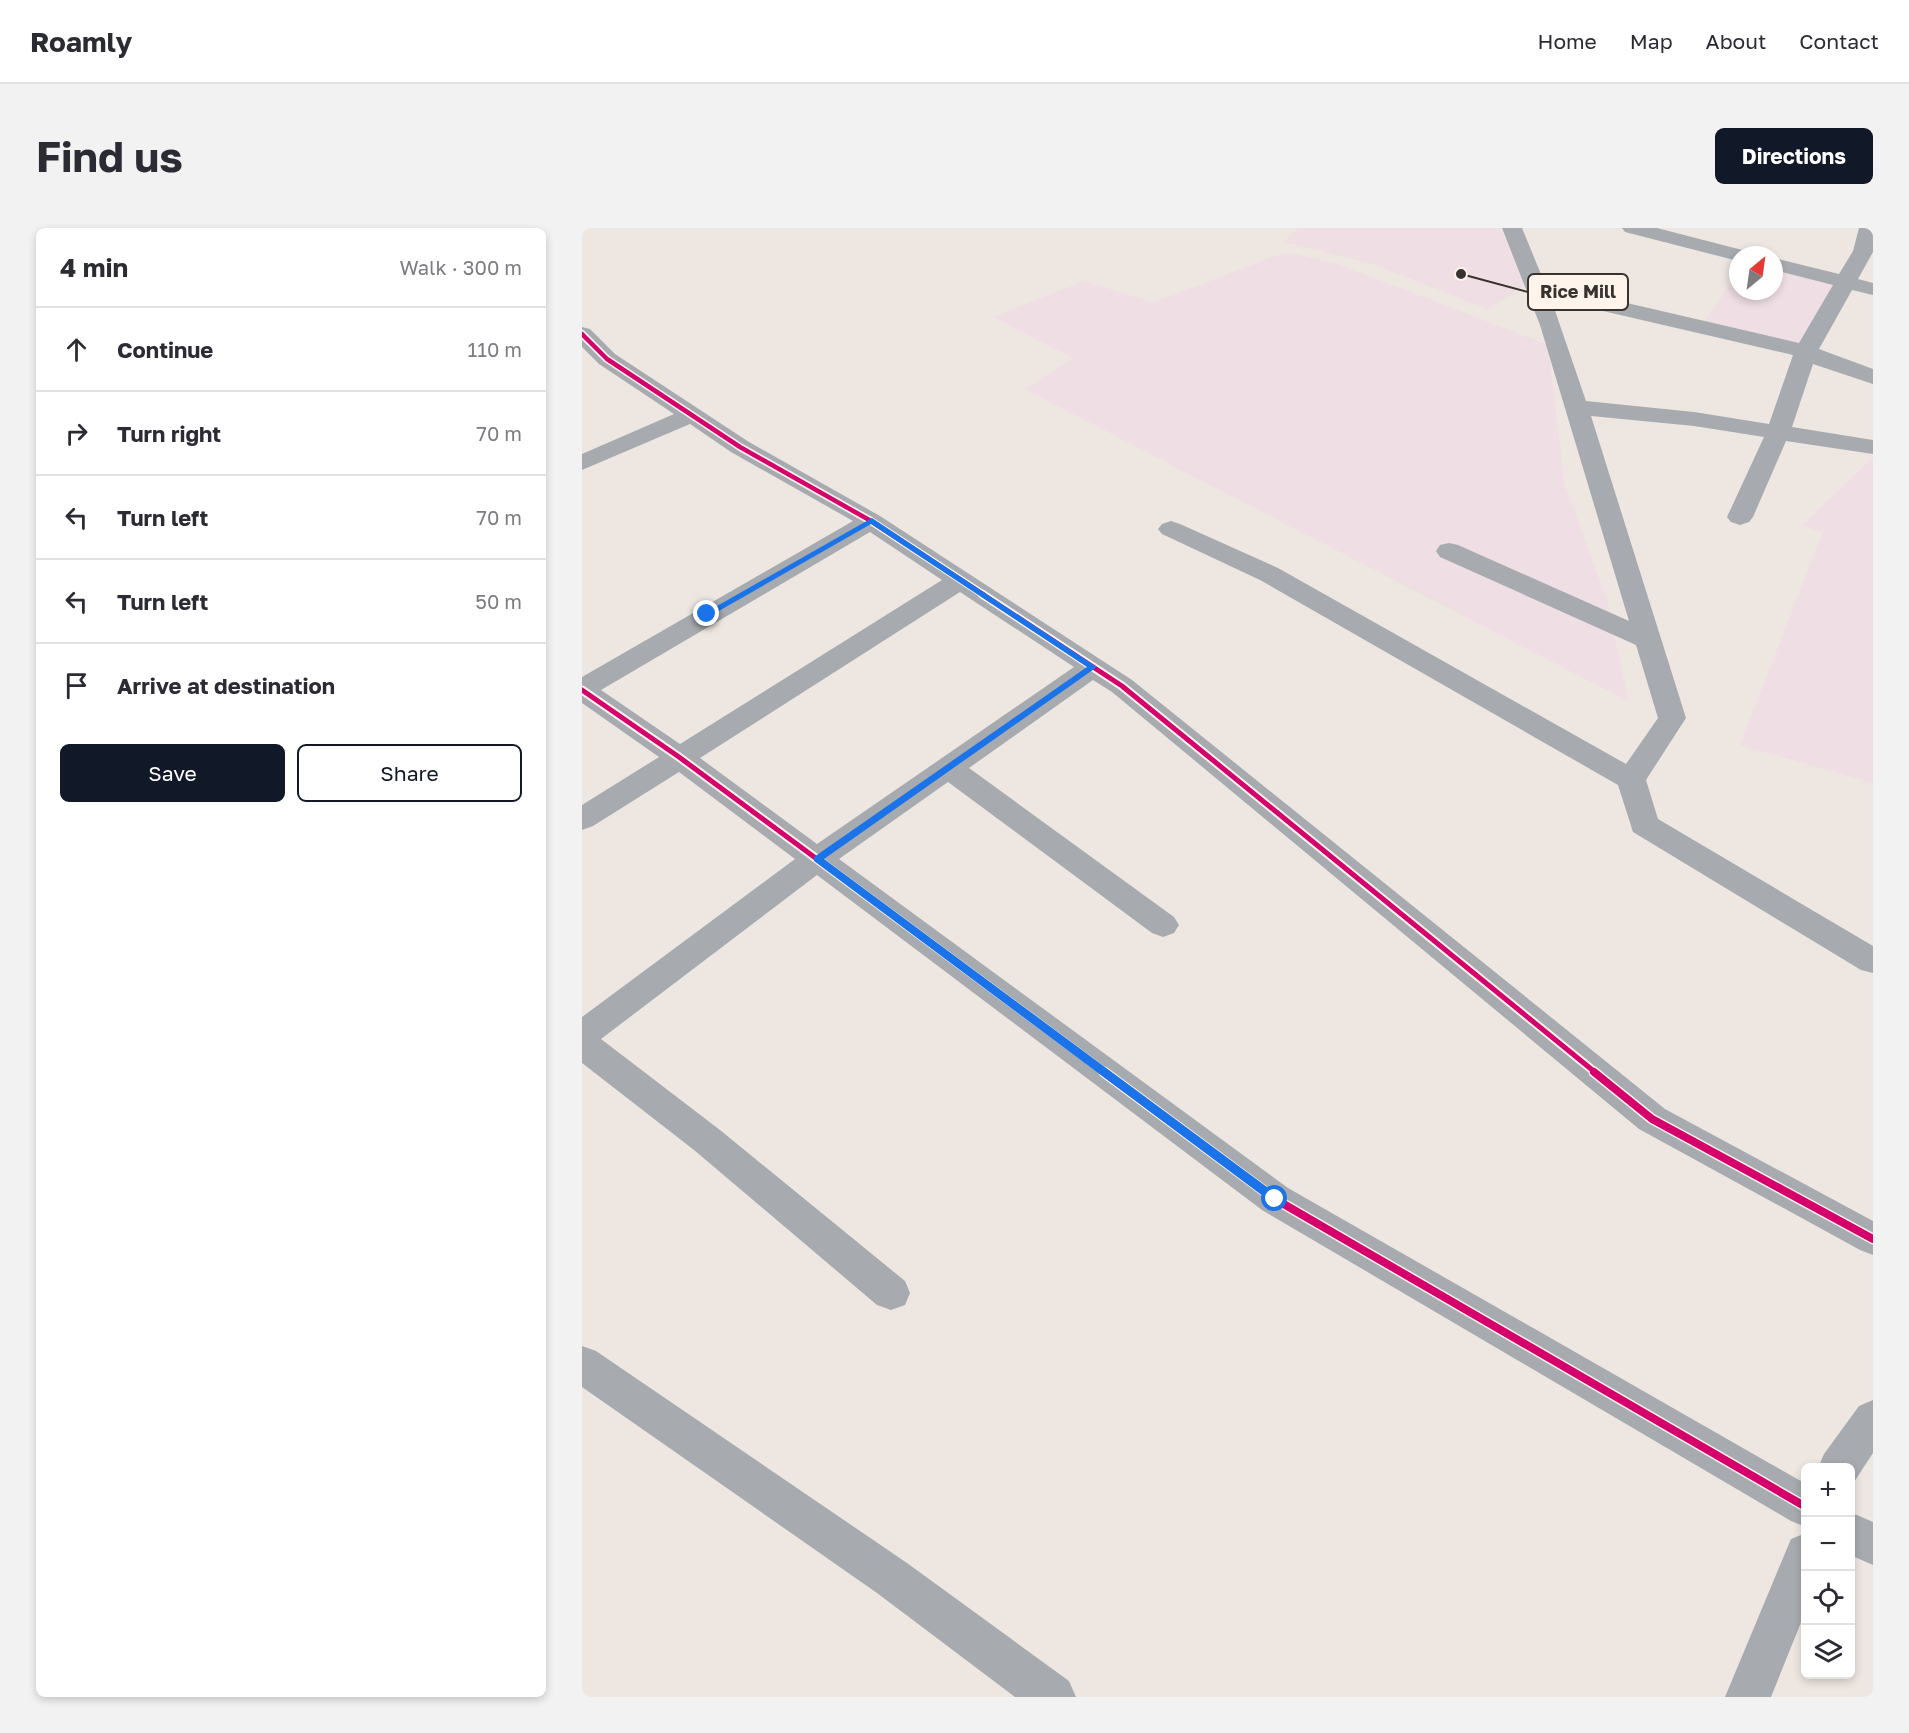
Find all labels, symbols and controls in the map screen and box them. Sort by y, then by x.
text: Roamly [30,25,132,58]
text: Home [1537,28,1597,54]
text: Map [1630,28,1673,54]
text: About [1706,28,1766,54]
text: Contact [1799,28,1879,54]
button: Directions [1715,128,1873,184]
text: Find us [36,131,183,181]
north arrow [1729,246,1783,300]
text: 4 min [60,252,128,283]
text: Walk · 300 m [399,255,522,279]
callout: Rice Mill [1528,274,1628,310]
text: Rice Mill [1540,280,1616,302]
icon: ahead [60,333,93,366]
text: Continue [117,336,213,363]
text: 110 m [468,337,522,361]
icon: right [60,417,93,450]
text: Turn right [117,420,221,447]
text: 70 m [476,421,522,445]
icon: left [60,501,93,534]
text: Turn left [117,504,208,531]
text: 70 m [476,505,522,529]
icon: left [60,585,93,618]
text: Turn left [117,588,208,615]
text: 50 m [475,589,522,613]
route end [693,600,719,626]
icon: arrive [60,669,93,702]
text: Arrive at destination [117,672,335,699]
button: Save [60,744,285,802]
button: Share [297,744,522,802]
route start [1261,1185,1287,1211]
map controls [1801,1463,1855,1679]
button: + [1801,1463,1855,1517]
button: − [1801,1517,1855,1571]
button: locate [1801,1571,1855,1625]
button: layers [1801,1625,1855,1679]

